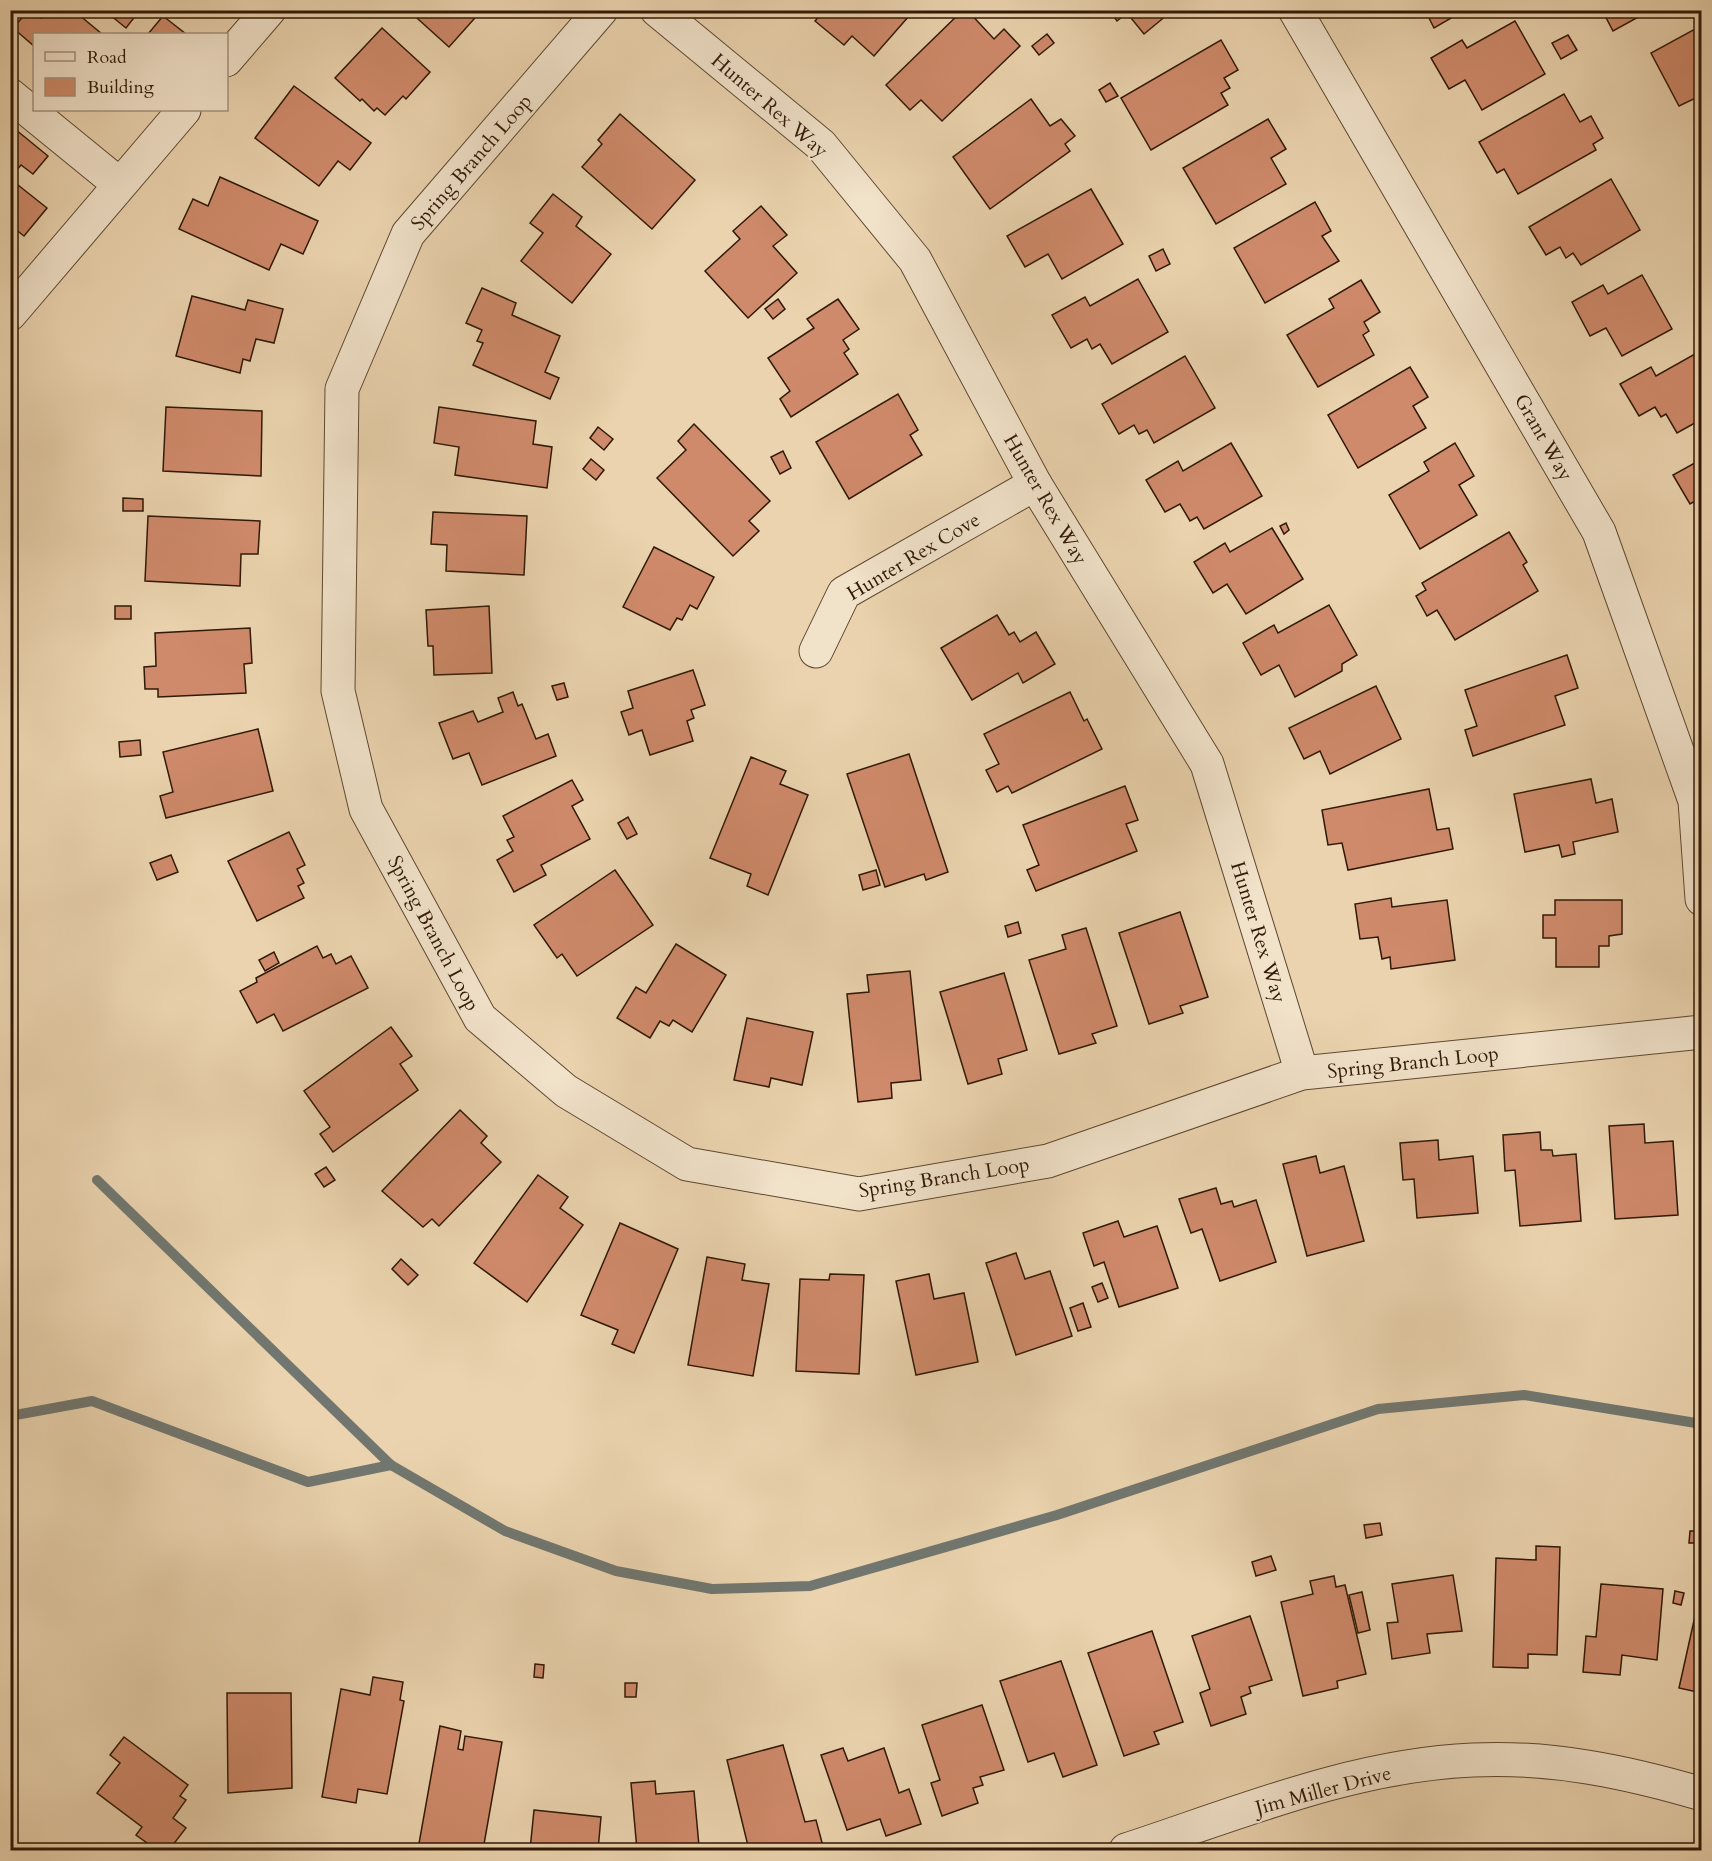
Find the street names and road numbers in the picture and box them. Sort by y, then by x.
street label: Hunter Rex Way [705,47,834,164]
street label: Spring Branch Loop [405,88,538,236]
street label: Grant Way [1508,389,1580,486]
street label: Hunter Rex Way [997,429,1094,570]
street label: Hunter Rex Cove [842,506,985,607]
street label: Spring Branch Loop [381,851,486,1016]
street label: Hunter Rex Way [1224,858,1293,1007]
street label: Spring Branch Loop [1326,1040,1500,1085]
street label: Spring Branch Loop [857,1151,1031,1204]
street label: Jim Miller Drive [1249,1759,1394,1822]

